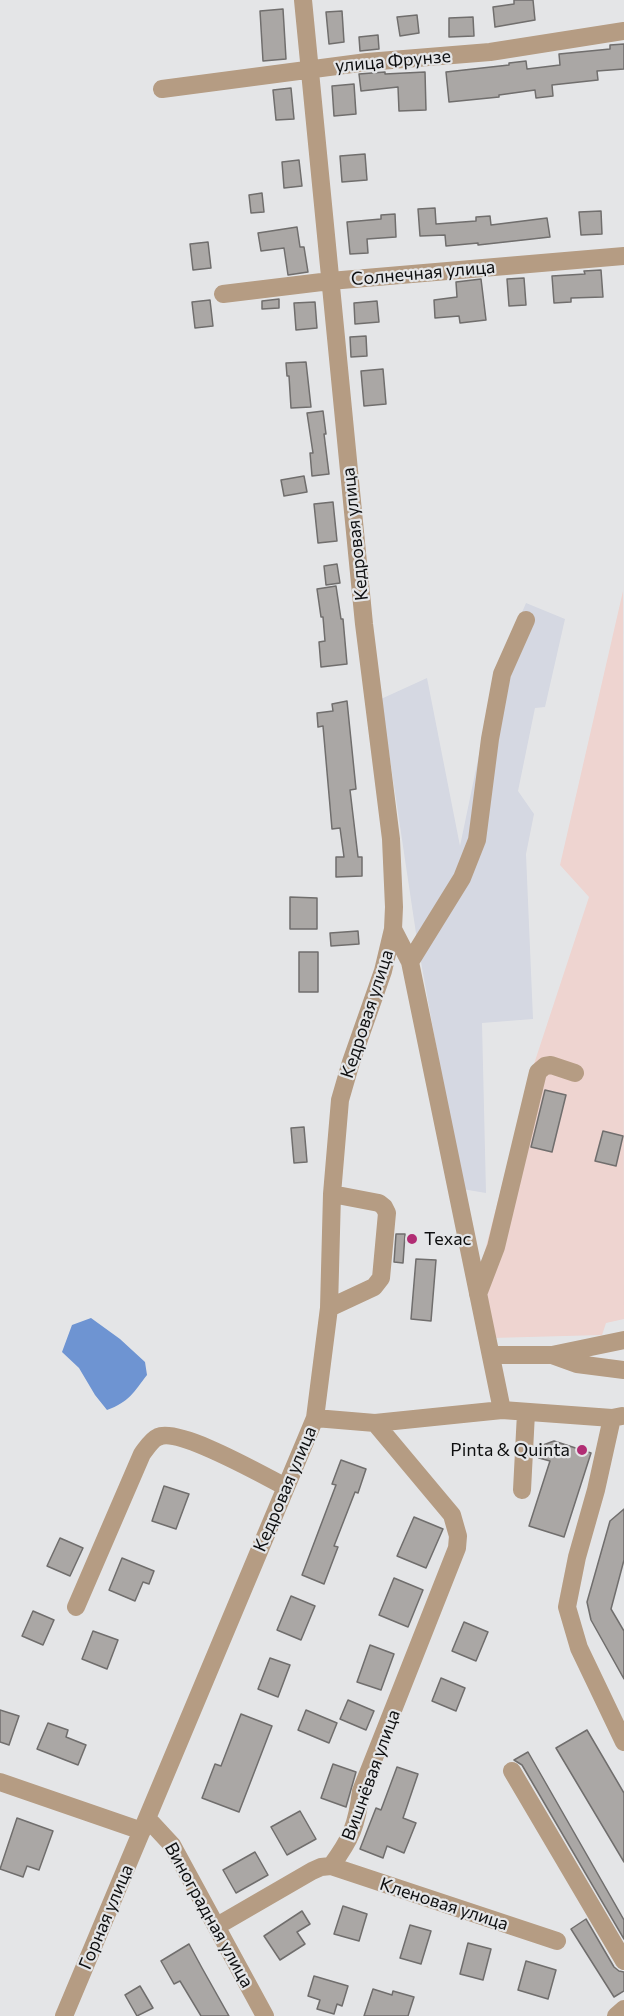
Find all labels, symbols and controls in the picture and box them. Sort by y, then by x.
street label: улица Фрунзе [334,45,452,77]
street label: Солнечная улица [350,256,496,290]
street label: Кедровая улица [337,466,373,602]
street label: Кедровая улица [336,947,398,1081]
place label: Техас [424,1228,471,1250]
marker: Техас [405,1232,419,1246]
street label: Кедровая улица [249,1423,321,1555]
place label: Pinta & Quinta [450,1439,570,1461]
marker: Pinta & Quinta [575,1443,589,1457]
street label: Вишнёвая улица [337,1707,405,1843]
street label: Виноградная улица [160,1838,258,1992]
street label: Горная улица [74,1861,138,1973]
street label: Кленовая улица [377,1873,511,1935]

